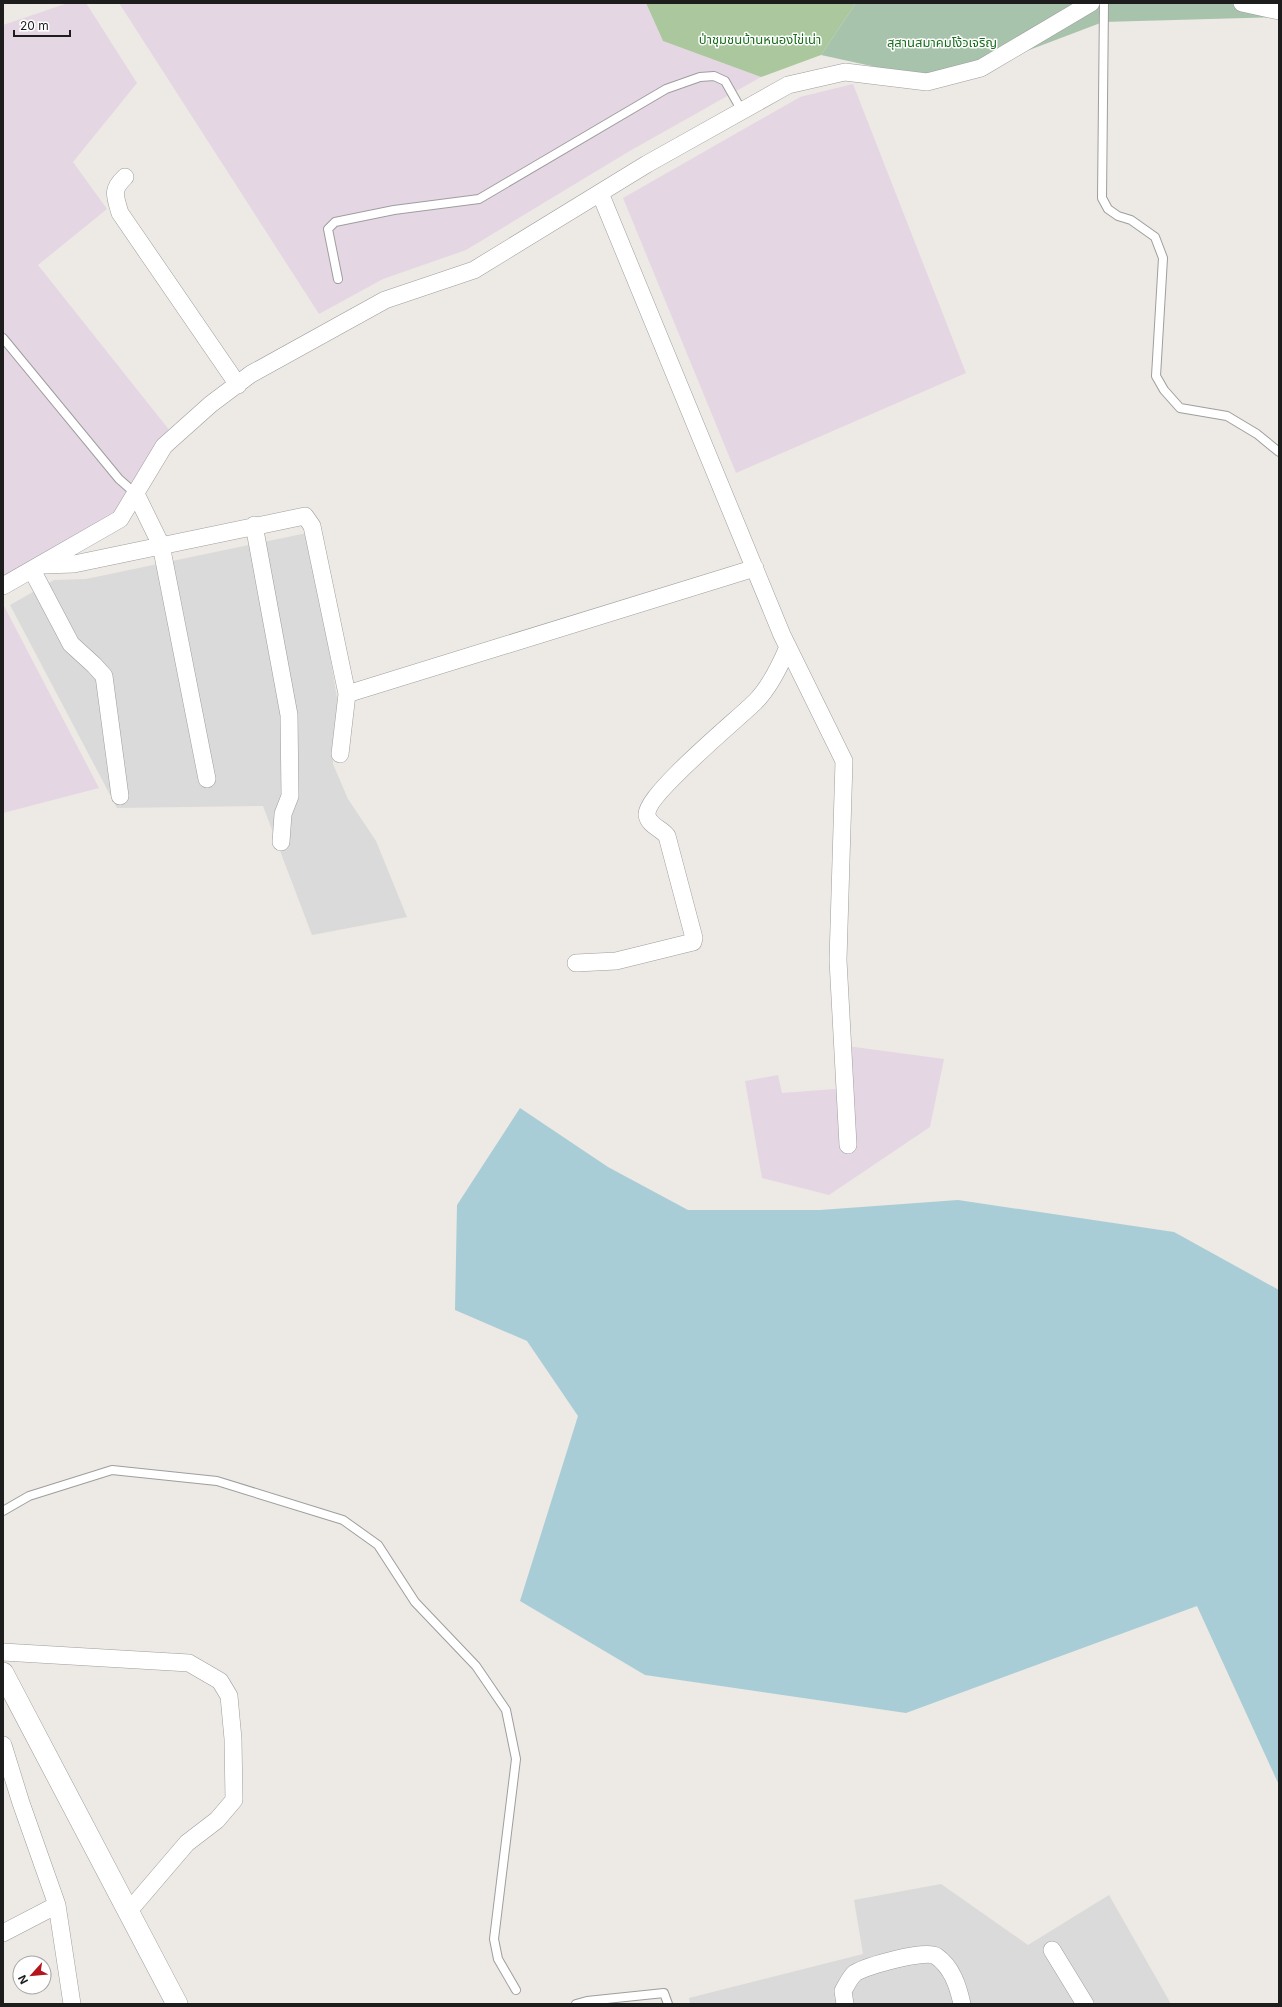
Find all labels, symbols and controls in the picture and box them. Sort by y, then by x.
scale bar [14,12,70,38]
text: 20 m [20,18,49,33]
park label: ป่าชุมชนบ้านหนองไข่เน่า [699,31,821,47]
park label: สุสานสมาคมโง้วเจริญ [887,34,997,50]
north arrow [12,1955,52,1995]
text: N [15,1973,31,1986]

